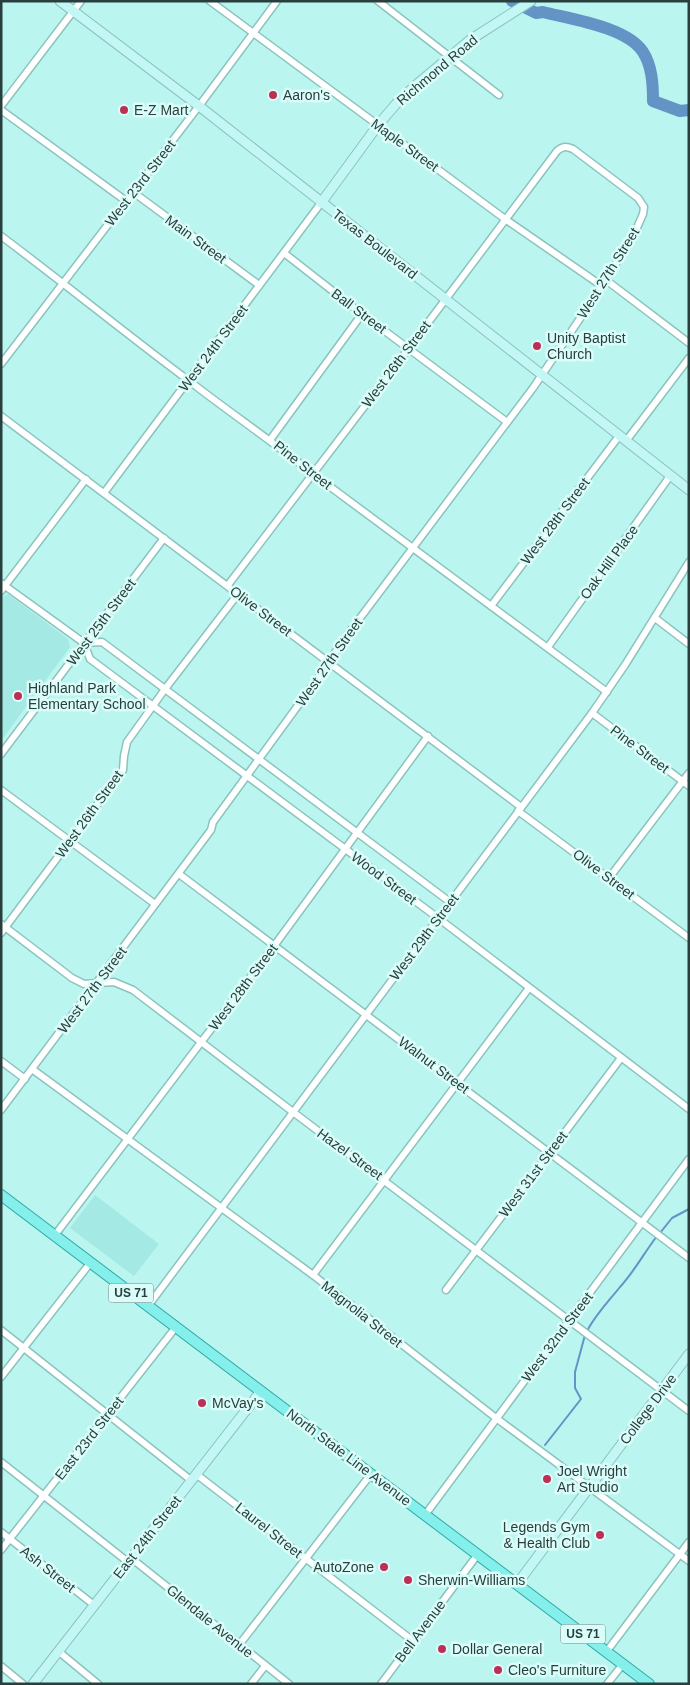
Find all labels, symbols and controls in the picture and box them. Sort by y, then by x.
street label: Richmond Road [393,32,481,108]
place label: Aaron's [283,87,330,103]
marker: Aaron's [267,89,279,101]
place label: E-Z Mart [134,102,189,118]
marker: E-Z Mart [118,104,130,116]
street label: Maple Street [368,115,442,175]
street label: West 23rd Street [101,137,179,229]
street label: Texas Boulevard [329,206,421,282]
street label: Main Street [162,211,230,267]
street label: West 27th Street [574,225,642,321]
street label: Ball Street [328,285,390,337]
street label: West 24th Street [175,302,251,394]
street label: West 26th Street [358,318,434,410]
place label: Unity Baptist Church [547,330,626,362]
marker: Unity Baptist Church [531,340,543,352]
street label: Pine Street [271,437,335,493]
street label: West 28th Street [517,475,593,567]
street label: Oak Hill Place [577,522,641,602]
street label: West 25th Street [63,576,139,668]
street label: Olive Street [227,583,295,639]
street label: West 27th Street [293,615,365,709]
place label: Highland Park Elementary School [28,680,146,712]
marker: Highland Park Elementary School [12,690,24,702]
street label: Pine Street [608,722,673,776]
street label: West 26th Street [52,767,126,861]
street label: Olive Street [570,846,638,902]
street label: Wood Street [348,848,420,908]
street label: West 29th Street [386,891,462,983]
street label: West 28th Street [205,941,281,1033]
street label: West 27th Street [54,944,130,1036]
street label: Walnut Street [396,1033,473,1097]
street label: Hazel Street [314,1125,386,1183]
street label: West 31st Street [496,1128,571,1220]
street label: Magnolia Street [318,1278,406,1351]
road number: US 71 [108,1284,154,1302]
street label: West 32nd Street [518,1289,596,1385]
street label: College Drive [616,1370,680,1447]
street label: East 23rd Street [52,1393,127,1483]
place label: McVay's [212,1395,263,1411]
marker: McVay's [196,1397,208,1409]
street label: North State Line Avenue [284,1405,414,1509]
place label: Joel Wright Art Studio [557,1463,627,1495]
marker: Joel Wright Art Studio [541,1473,553,1485]
street label: East 24th Street [110,1492,184,1581]
street label: Laurel Street [232,1499,306,1561]
place label: Legends Gym & Health Club [503,1519,590,1551]
marker: Legends Gym & Health Club [594,1529,606,1541]
street label: Ash Street [17,1543,79,1595]
place label: AutoZone [313,1559,374,1575]
marker: AutoZone [378,1561,390,1573]
place label: Sherwin-Williams [418,1572,525,1588]
marker: Sherwin-Williams [402,1574,414,1586]
street label: Glendale Avenue [164,1581,257,1661]
street label: Bell Avenue [391,1597,449,1665]
road number: US 71 [560,1625,606,1644]
place label: Dollar General [452,1641,542,1657]
marker: Dollar General [436,1643,448,1655]
place label: Cleo's Furniture [508,1662,607,1678]
marker: Cleo's Furniture [492,1664,504,1676]

